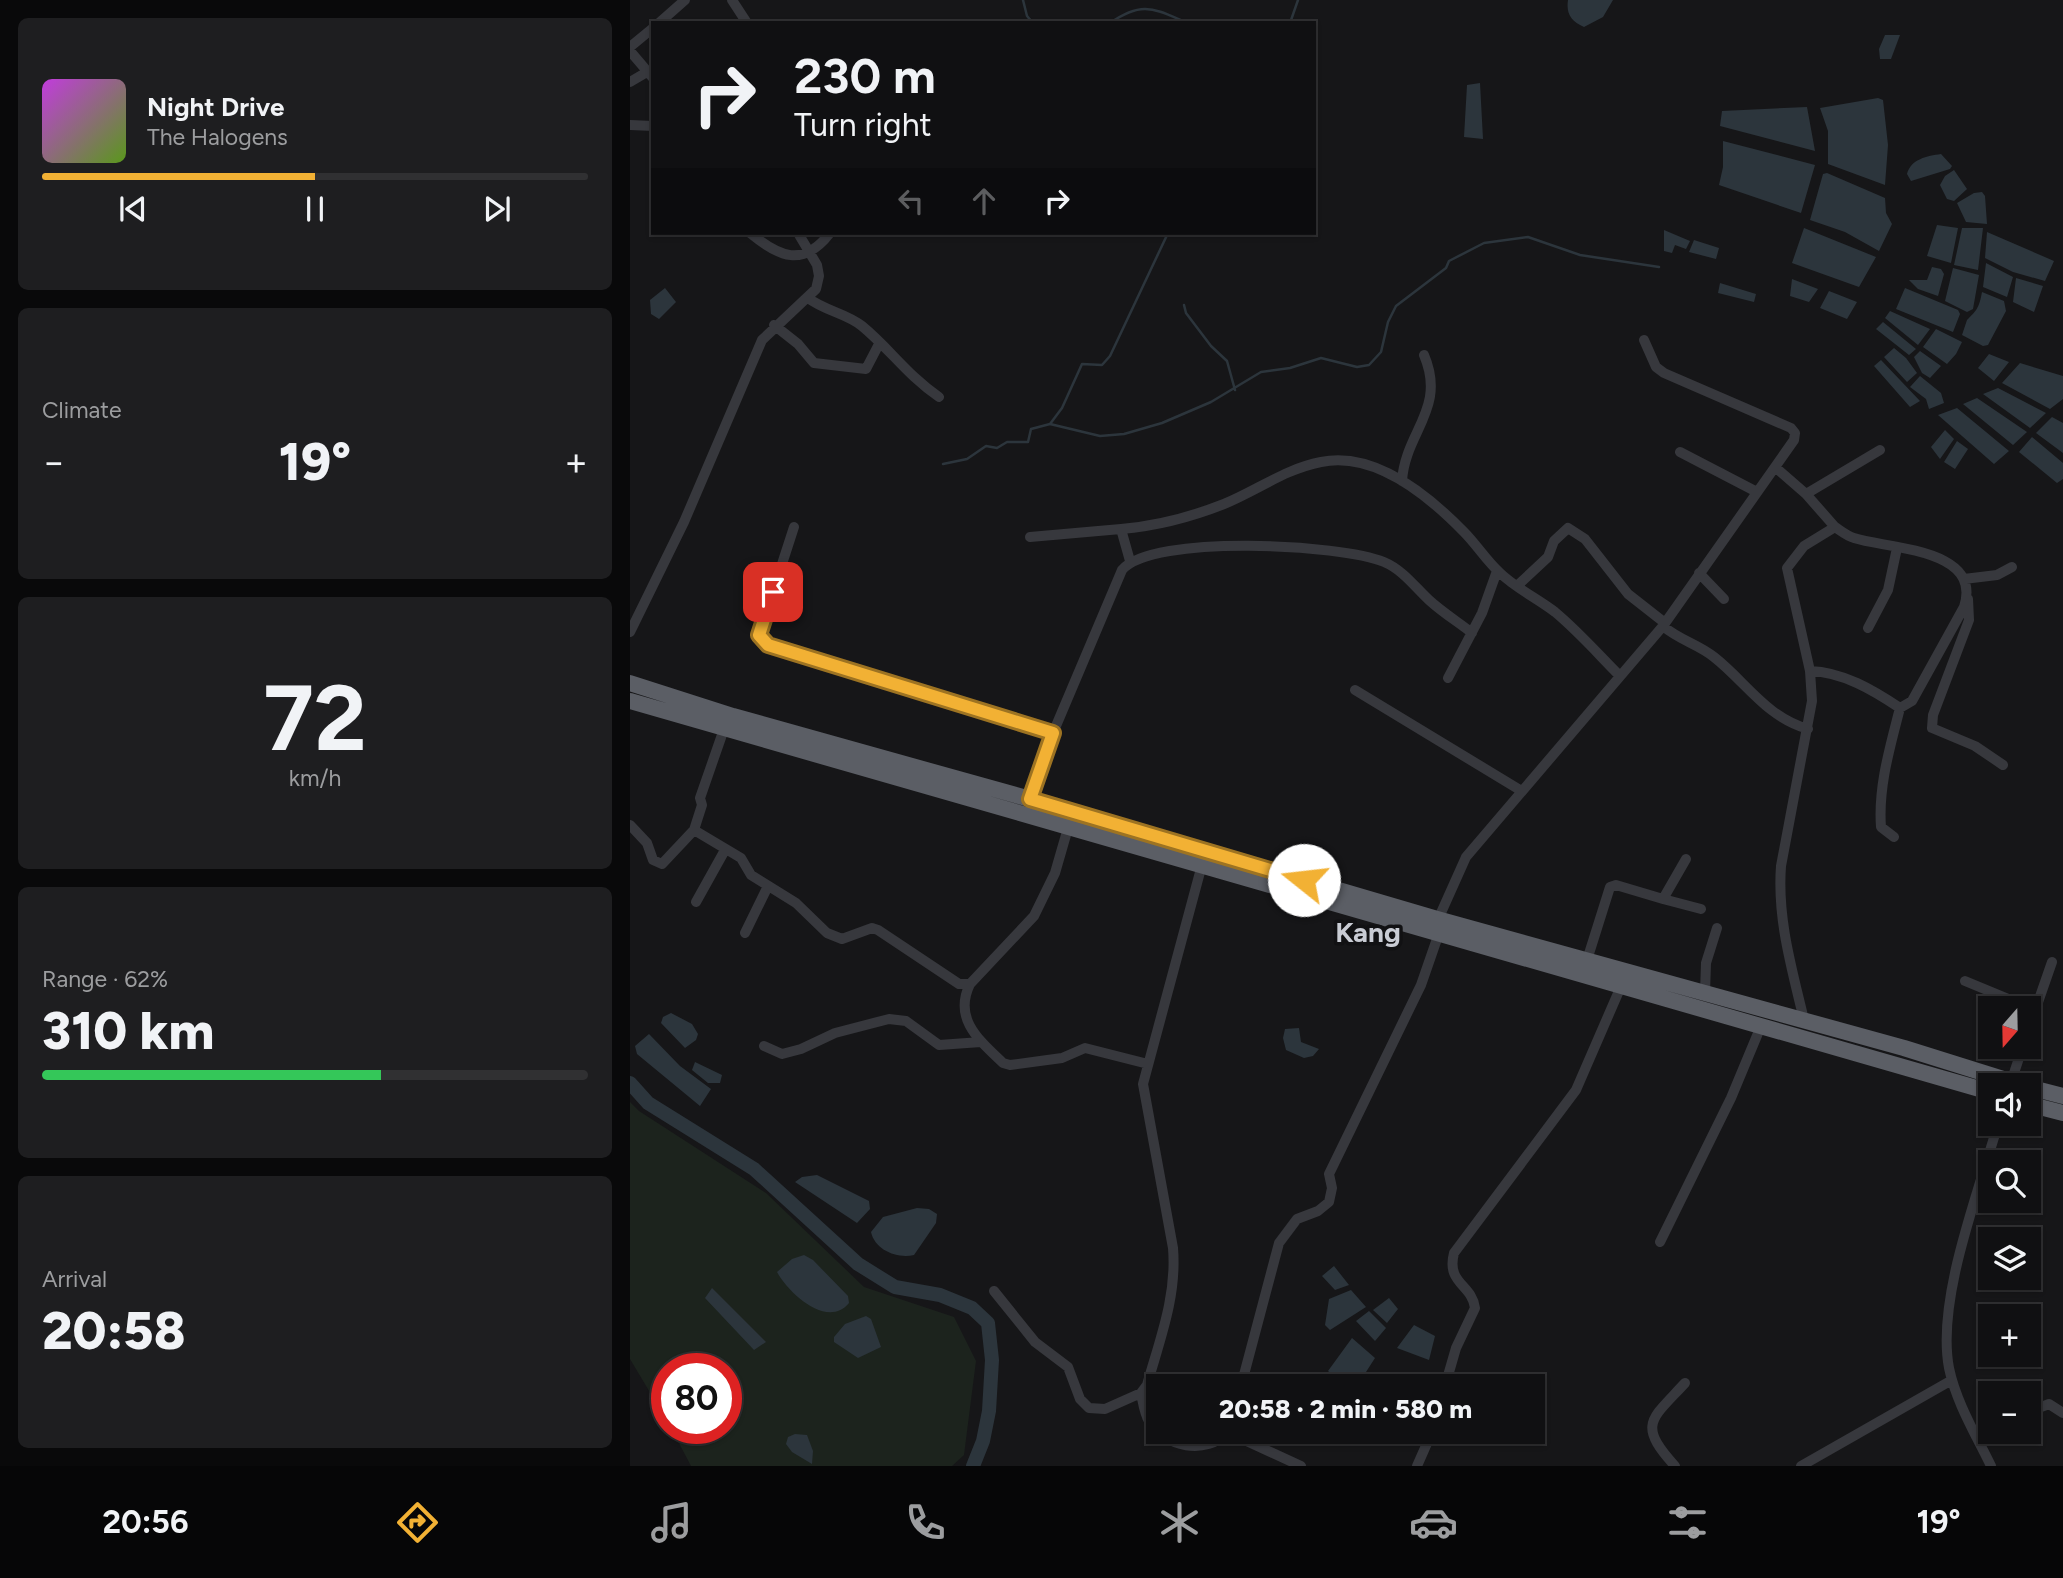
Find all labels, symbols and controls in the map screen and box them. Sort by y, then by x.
text: 230 m [794,46,936,105]
icon: right [679,49,770,140]
text: Night Drive [147,91,284,123]
text: Turn right [794,106,932,144]
text: The Halogens [147,123,288,151]
icon: left [892,182,930,220]
icon: ahead [965,182,1003,220]
icon: right [1038,182,1076,220]
icon: previous [114,190,152,228]
icon: pause [296,190,334,228]
icon: next [478,190,516,228]
text: Climate [42,396,121,424]
text: 19° [279,431,351,493]
text: − [42,439,66,485]
text: + [564,439,588,485]
pin [743,562,803,622]
icon: arrive [754,573,792,611]
text: 72 [263,664,367,773]
text: km/h [289,764,341,792]
position arrow [1267,843,1341,917]
district label: Kang [1335,915,1401,949]
text: Range · 62% [42,965,168,993]
north arrow [1978,996,2040,1059]
map controls [1978,996,2041,1444]
text: 310 km [42,1000,214,1062]
button: sound [1978,1073,2041,1136]
button: search [1978,1150,2041,1213]
button: layers [1978,1227,2041,1290]
text: Arrival [42,1265,107,1293]
text: 20:58 [42,1300,185,1362]
button: + [1978,1304,2041,1367]
speed limit sign: 80 [651,1353,742,1444]
button: − [1978,1381,2041,1444]
text: 20:58 · 2 min · 580 m [1219,1393,1472,1425]
icon: directions [393,1498,442,1547]
icon: music [647,1498,696,1547]
icon: phone [901,1498,950,1547]
icon: climate [1155,1498,1204,1547]
icon: car [1409,1498,1458,1547]
icon: filters [1663,1498,1712,1547]
text: 20:56 [102,1503,188,1541]
text: 19° [1916,1503,1961,1541]

